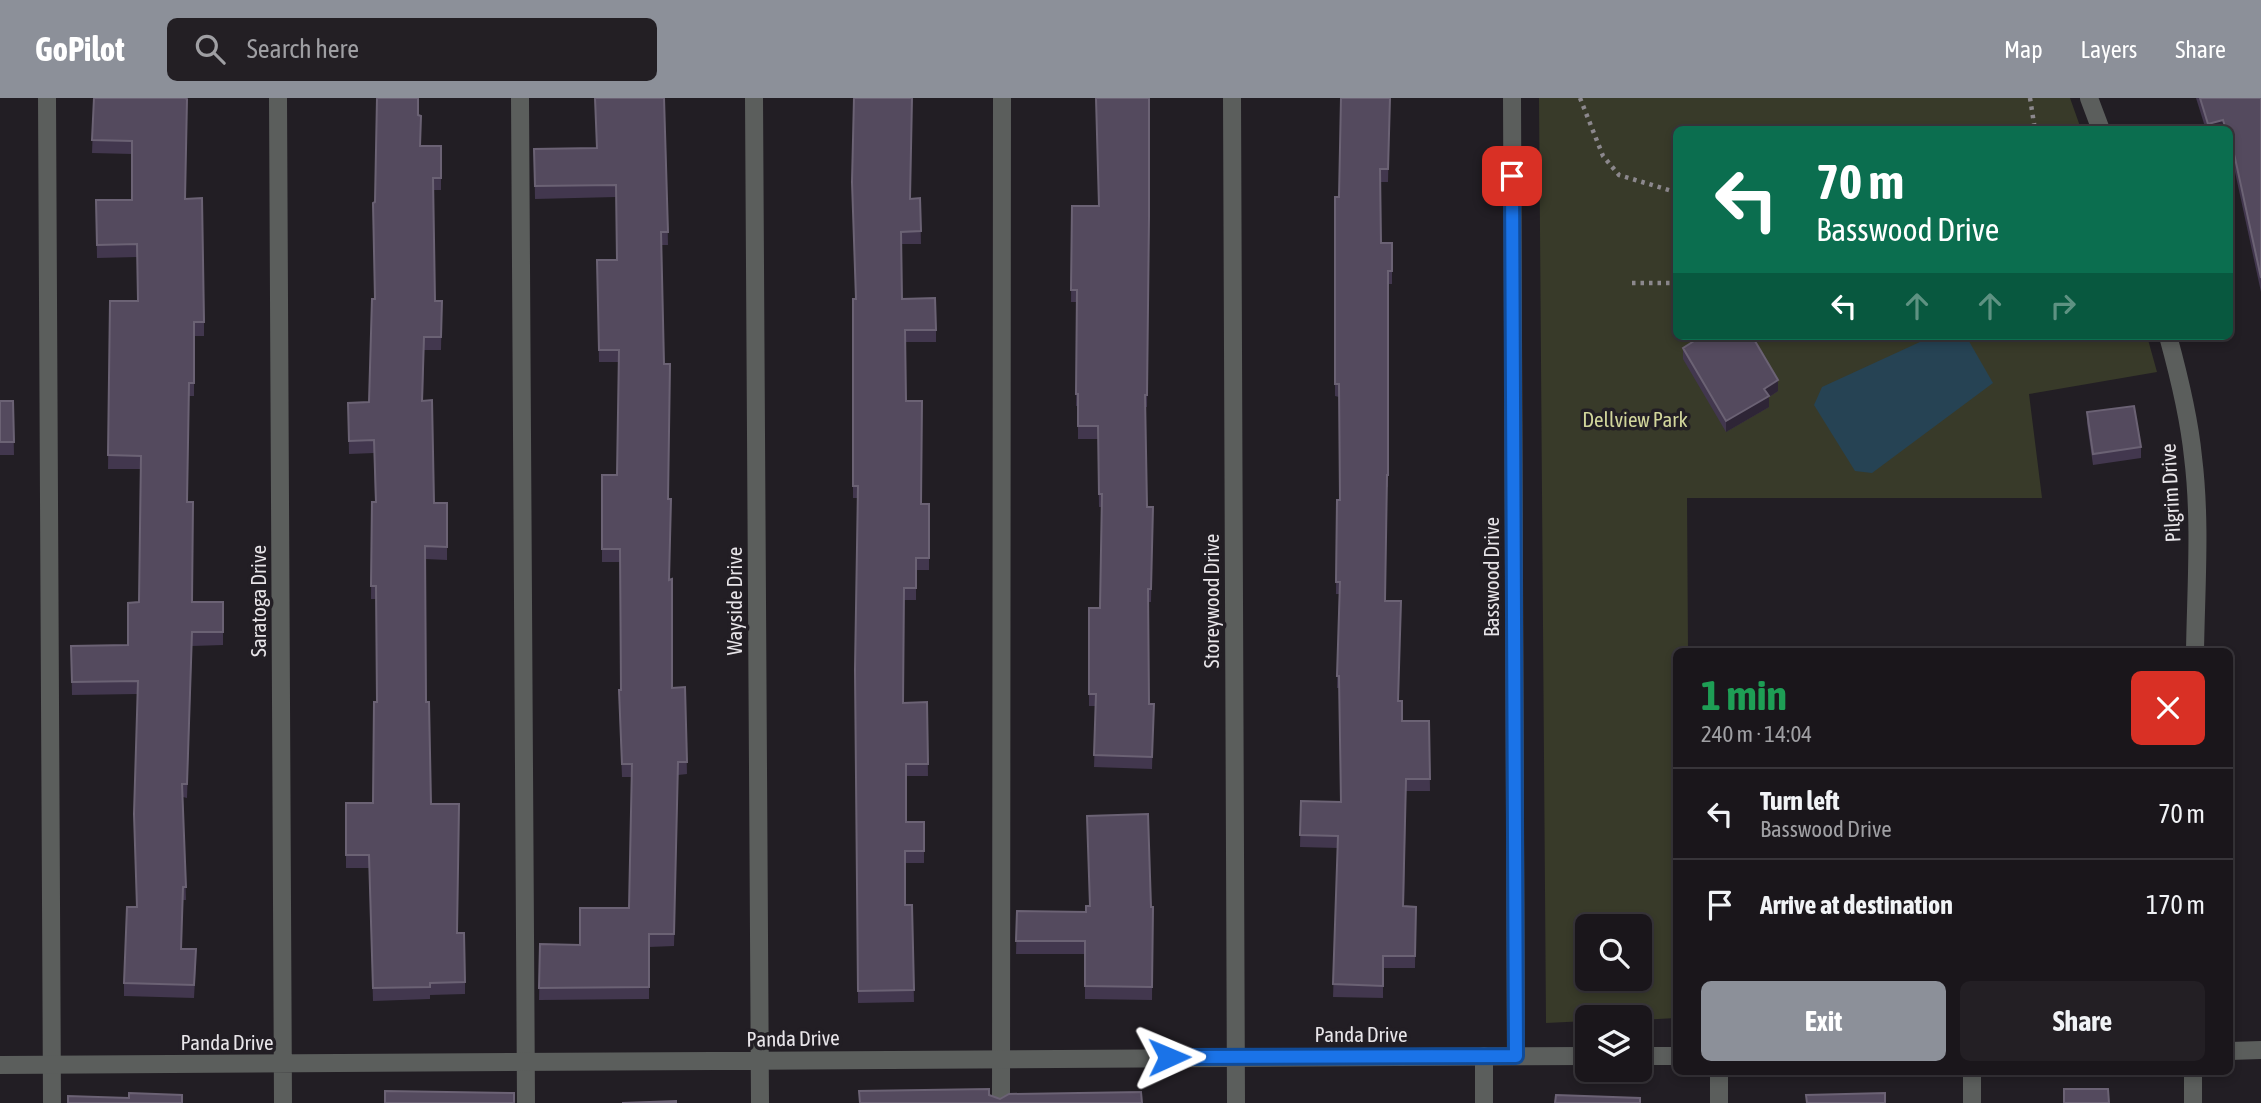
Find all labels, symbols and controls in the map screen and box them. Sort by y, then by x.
search box [167,18,657,81]
text: GoPilot [35,30,125,68]
icon: search [191,30,229,68]
text: Search here [247,34,359,64]
text: Map [2004,36,2043,63]
text: Layers [2081,36,2137,63]
text: Share [2175,36,2226,63]
pin [1482,146,1542,206]
text: 70 m [1816,153,1904,209]
icon: left [1701,154,1792,245]
icon: arrive [1493,157,1531,195]
text: Basswood Drive [1816,211,1999,248]
icon: left [1825,287,1863,325]
icon: ahead [1898,287,1936,325]
icon: ahead [1971,287,2009,325]
icon: right [2044,287,2082,325]
park label: Dellview Park [1582,407,1688,431]
street label: Pilgrim Drive [2155,443,2185,543]
street label: Basswood Drive [1479,517,1503,637]
street label: Storeywood Drive [1199,534,1223,668]
street label: Saratoga Drive [246,545,270,657]
street label: Wayside Drive [722,547,746,655]
text: 1 min [1701,671,1787,719]
button: close [2131,671,2205,745]
text: 240 m · 14:04 [1701,721,1812,747]
text: Turn left [1760,786,1840,816]
icon: left [1701,795,1739,833]
text: 70 m [2158,799,2205,829]
text: Basswood Drive [1760,816,1892,842]
icon: arrive [1701,886,1739,924]
text: Arrive at destination [1760,890,1953,920]
text: 170 m [2146,890,2205,920]
map controls [1575,914,1652,1082]
button: search [1575,914,1652,991]
button: Exit [1701,981,1946,1061]
button: Share [1960,981,2205,1061]
button: layers [1575,1005,1652,1082]
position arrow [1132,1020,1206,1094]
street label: Panda Drive [1314,1022,1408,1046]
street label: Panda Drive [746,1025,840,1051]
street label: Panda Drive [180,1030,274,1054]

